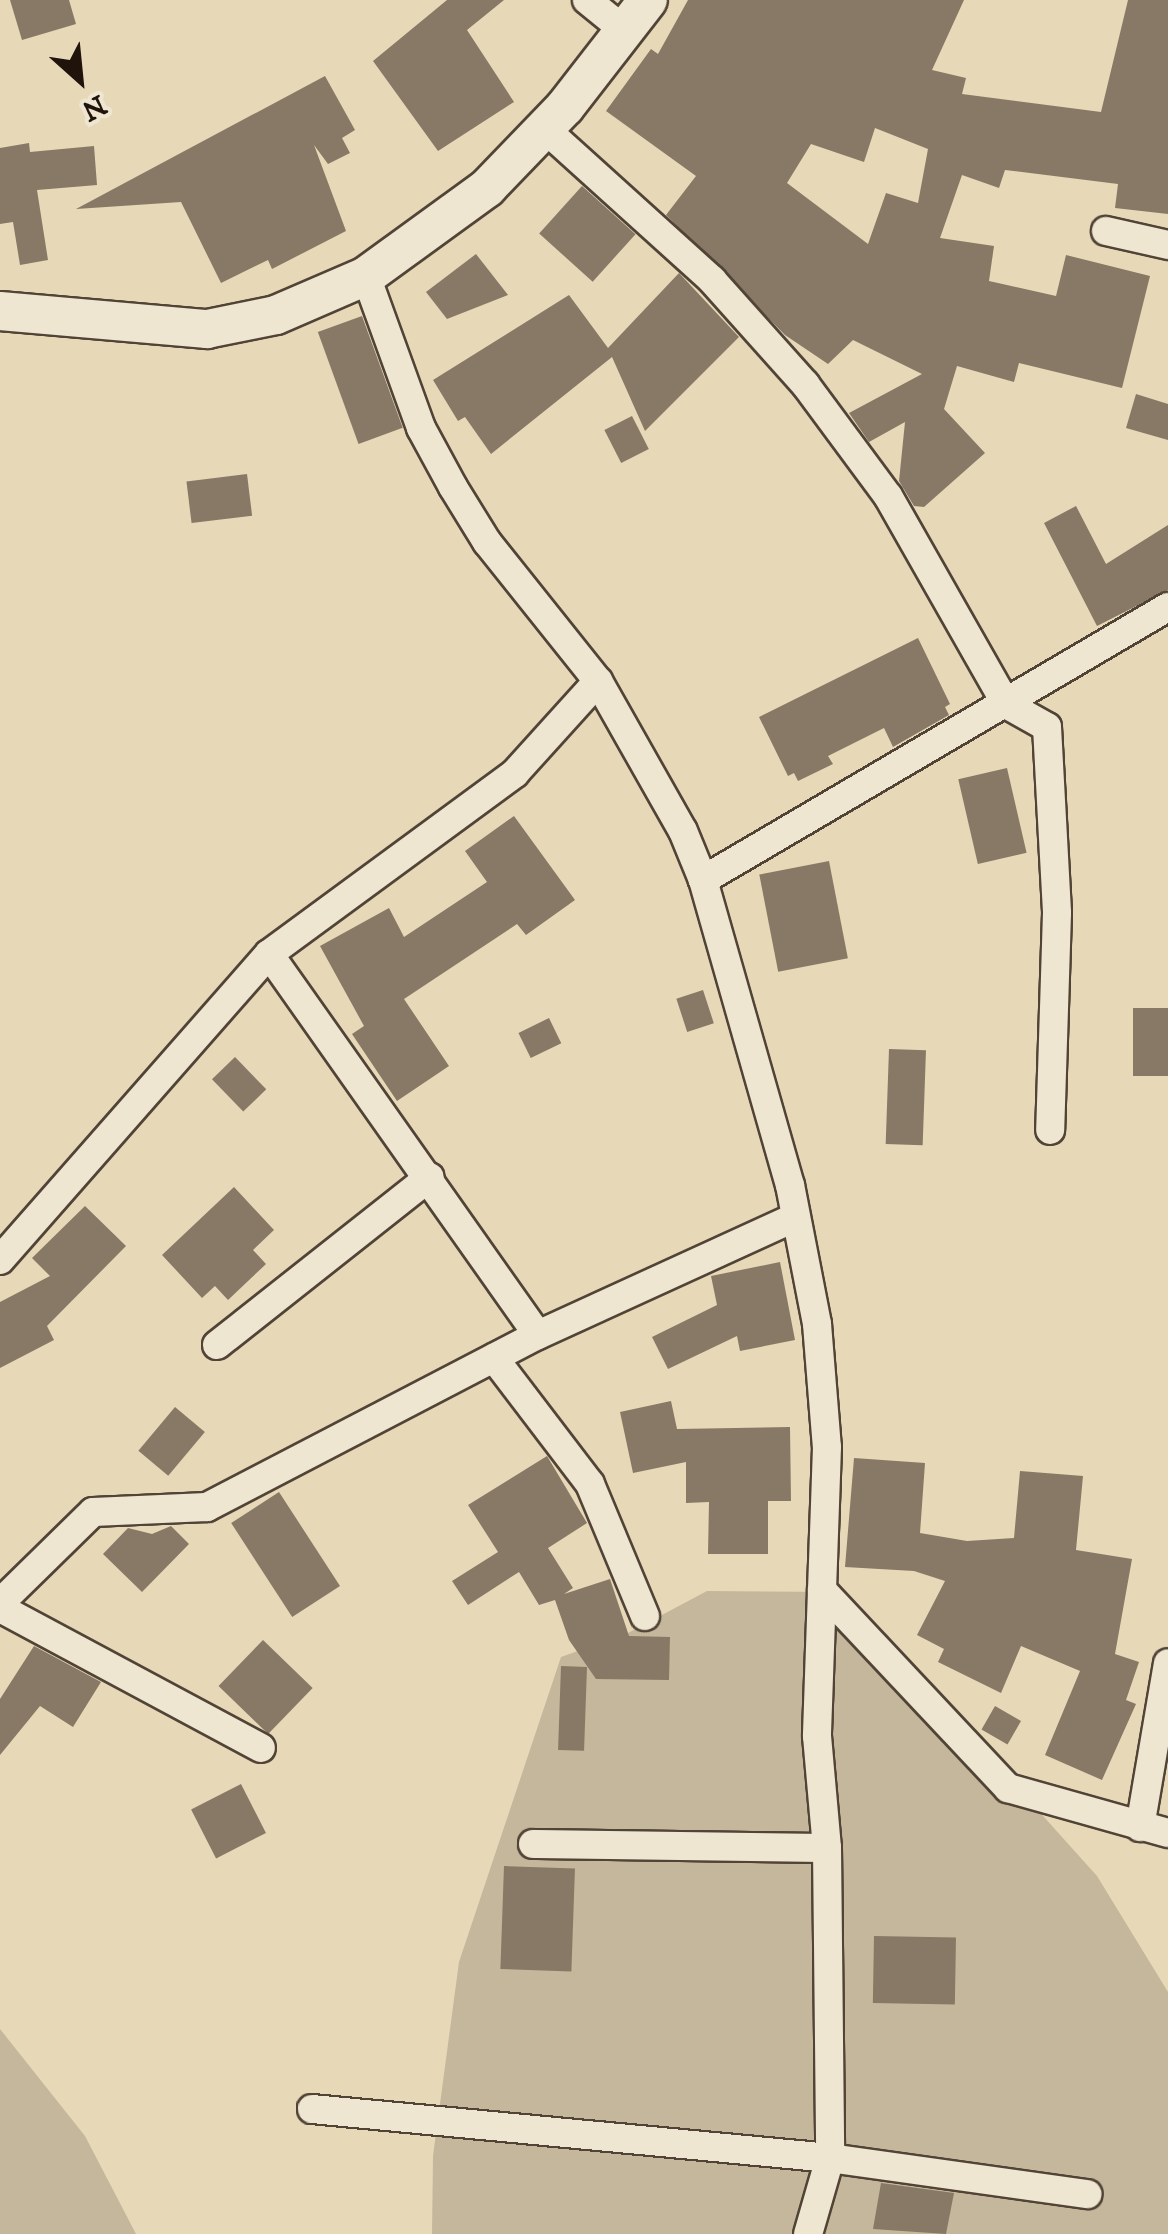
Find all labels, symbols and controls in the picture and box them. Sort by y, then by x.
north arrow [30,30,130,130]
text: N [76,86,112,128]

